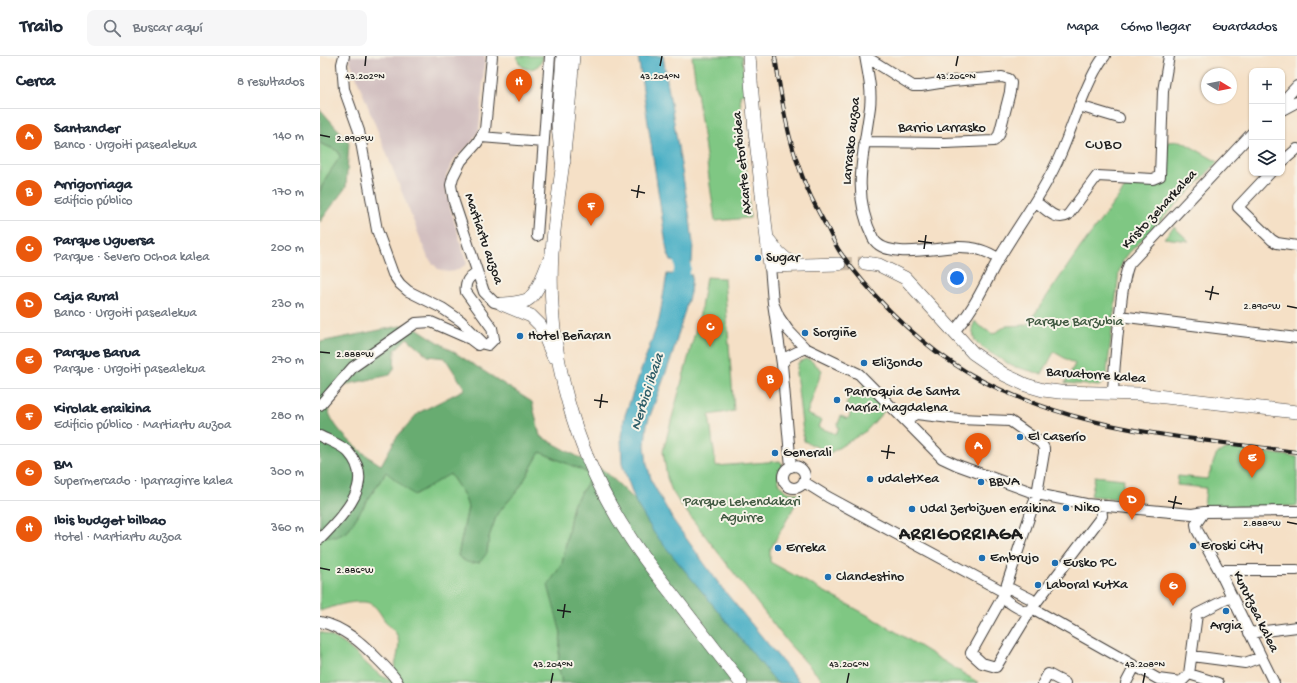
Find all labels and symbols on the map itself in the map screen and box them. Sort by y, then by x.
north arrow [1201,68,1237,104]
pin: H [506,69,532,102]
text: 43.202°N [345,71,385,83]
text: 43.204°N [640,71,680,83]
text: 43.206°N [936,71,976,83]
street label: Larrasko auzoa [839,95,865,186]
street label: Axarte etorbidea [729,109,757,215]
street label: Barrio Larrasko [897,120,986,137]
text: 2.890°W [336,133,374,145]
district label: CUBO [1085,136,1123,154]
street label: Kristo zeharkalea [1119,166,1202,253]
street label: Martiartu auzoa [459,191,507,288]
pin: F [578,193,604,226]
place label: Sugar [766,250,801,267]
marker: Sugar [753,253,763,263]
your location [947,268,967,288]
text: 2.890°W [1243,301,1281,313]
pin: C [697,314,723,347]
park label: Parque Barzubia [1026,314,1125,331]
place label: Sorgiñe [813,325,857,342]
place label: Hotel Beñaran [528,328,611,345]
marker: Sorgiñe [800,328,810,338]
marker: Hotel Beñaran [515,331,525,341]
text: 2.888°W [336,349,374,361]
water label: Nerbioi ibaia [627,350,669,433]
place label: Elizondo [872,355,922,372]
marker: Elizondo [859,358,869,368]
street label: Baruatorre kalea [1045,364,1148,388]
pin: B [757,366,783,399]
place label: Parroquia de Santa María Magdalena [844,384,961,417]
marker: Parroquia de Santa María Magdalena [832,395,842,405]
place label: El Caserío [1028,429,1086,446]
marker: El Caserío [1015,432,1025,442]
pin: A [965,433,991,466]
place label: Generali [783,445,832,462]
pin: E [1239,445,1265,478]
marker: Generali [770,448,780,458]
place label: udaletxea [878,471,940,488]
marker: udaletxea [865,474,875,484]
place label: BBVA [988,474,1020,491]
marker: BBVA [976,477,986,487]
pin: D [1119,487,1145,520]
park label: Parque Lehendakari Aguirre [682,494,801,527]
place label: Niko [1074,500,1100,517]
place label: Udal zerbizuen eraikina [920,501,1057,518]
marker: Niko [1061,503,1071,513]
marker: Udal zerbizuen eraikina [907,504,917,514]
text: 2.888°W [1243,518,1281,530]
district label: ARRIGORRIAGA [898,525,1023,546]
place label: Eroski City [1201,538,1263,555]
place label: Erreka [786,540,827,557]
marker: Eroski City [1188,541,1198,551]
marker: Erreka [773,543,783,553]
place label: Embrujo [990,550,1039,567]
marker: Embrujo [977,553,987,563]
place label: Eusko PC [1063,555,1117,572]
marker: Eusko PC [1050,558,1060,568]
text: 2.886°W [336,565,374,577]
place label: Clandestino [836,569,904,586]
street label: Kurutzea kalea [1228,569,1282,656]
marker: Clandestino [823,572,833,582]
pin: G [1160,573,1186,606]
place label: Laboral Kutxa [1046,577,1129,594]
marker: Laboral Kutxa [1033,580,1043,590]
marker: Argia [1221,606,1231,616]
place label: Argia [1210,618,1243,635]
text: 43.204°N [533,659,573,671]
text: 43.206°N [829,659,869,671]
text: 43.208°N [1125,659,1166,671]

